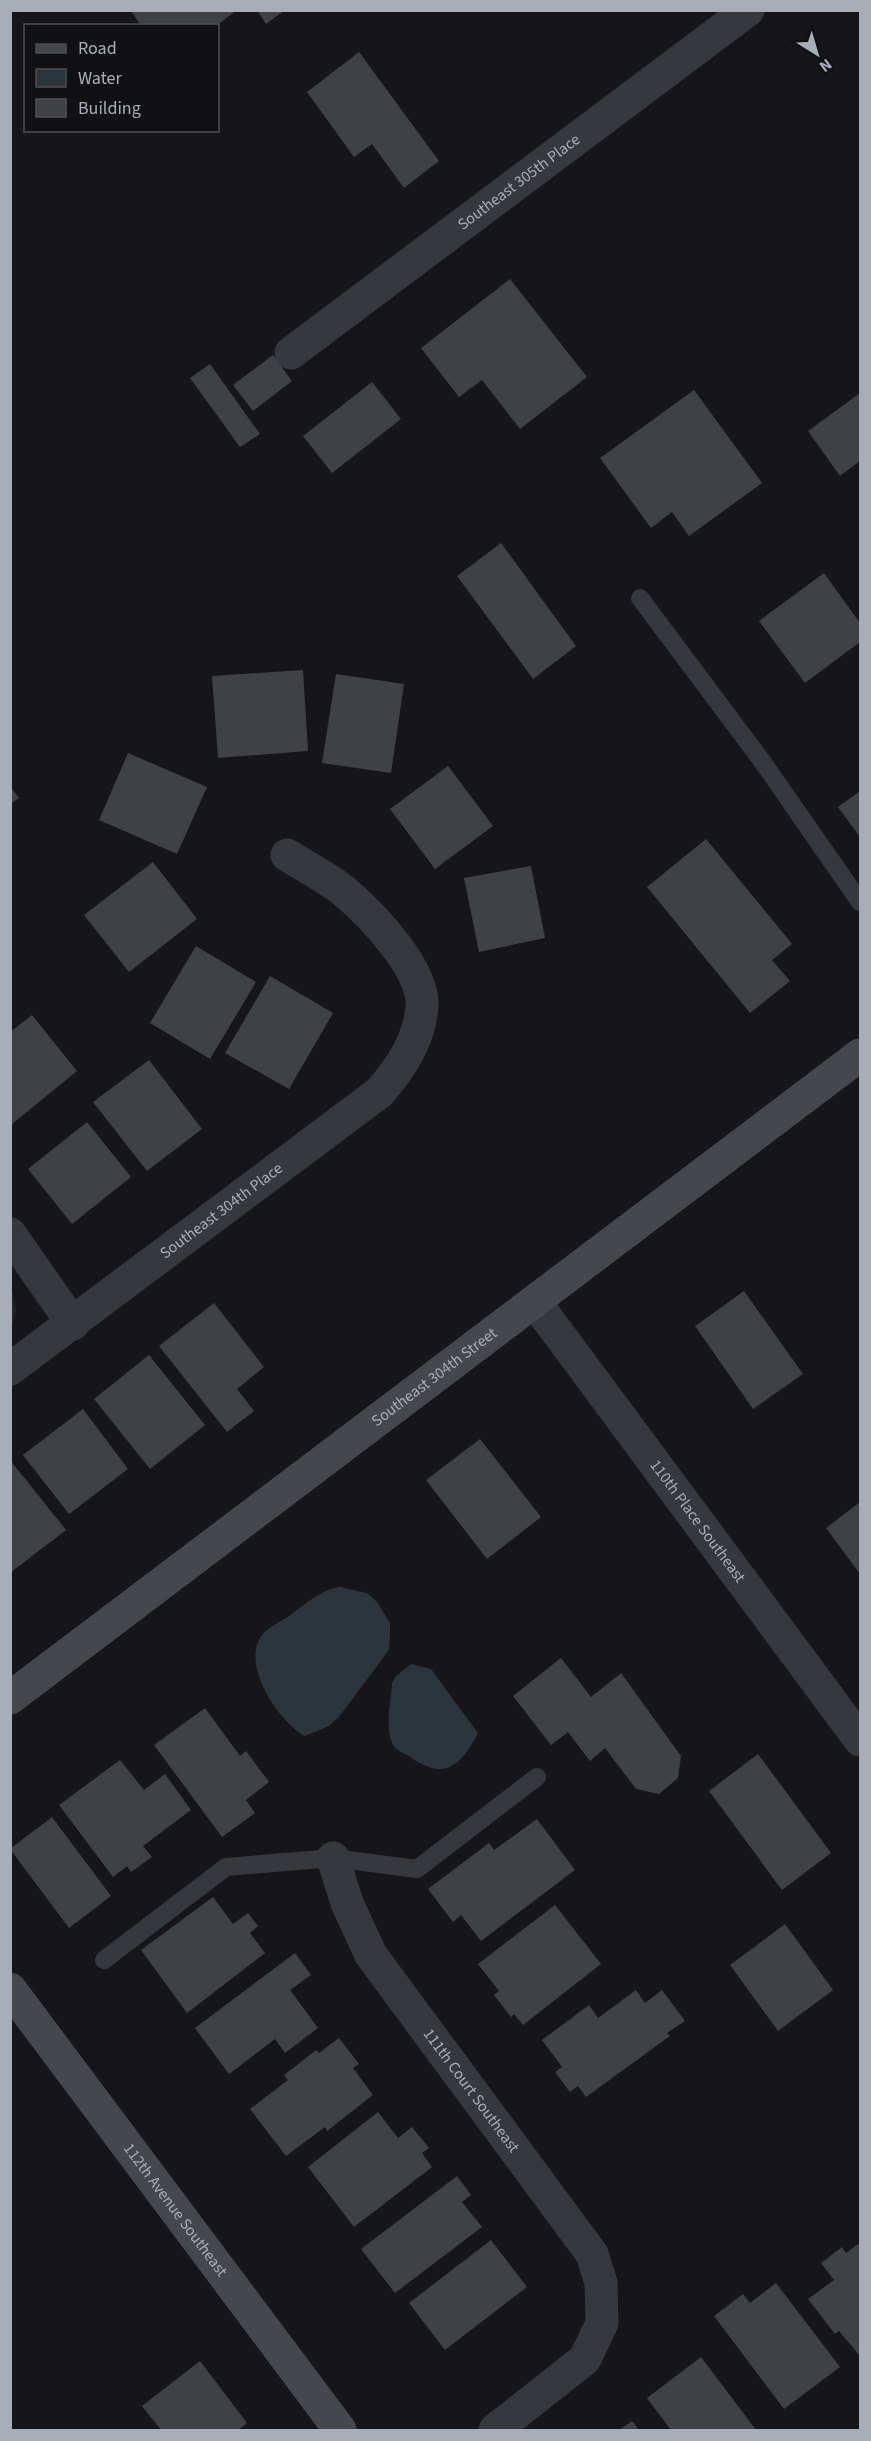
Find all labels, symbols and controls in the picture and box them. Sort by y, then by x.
legend [24,24,219,132]
north arrow [787,24,847,84]
text: Road [78,36,117,61]
text: N [815,53,836,77]
text: Water [78,66,122,91]
text: Building [78,96,141,121]
street label: Southeast 305th Place [453,129,585,235]
street label: Southeast 304th Place [155,1158,287,1264]
street label: Southeast 304th Street [367,1322,502,1432]
street label: 110th Place Southeast [645,1455,751,1588]
street label: 111th Court Southeast [418,2024,525,2158]
street label: 112th Avenue Southeast [118,2139,233,2282]

